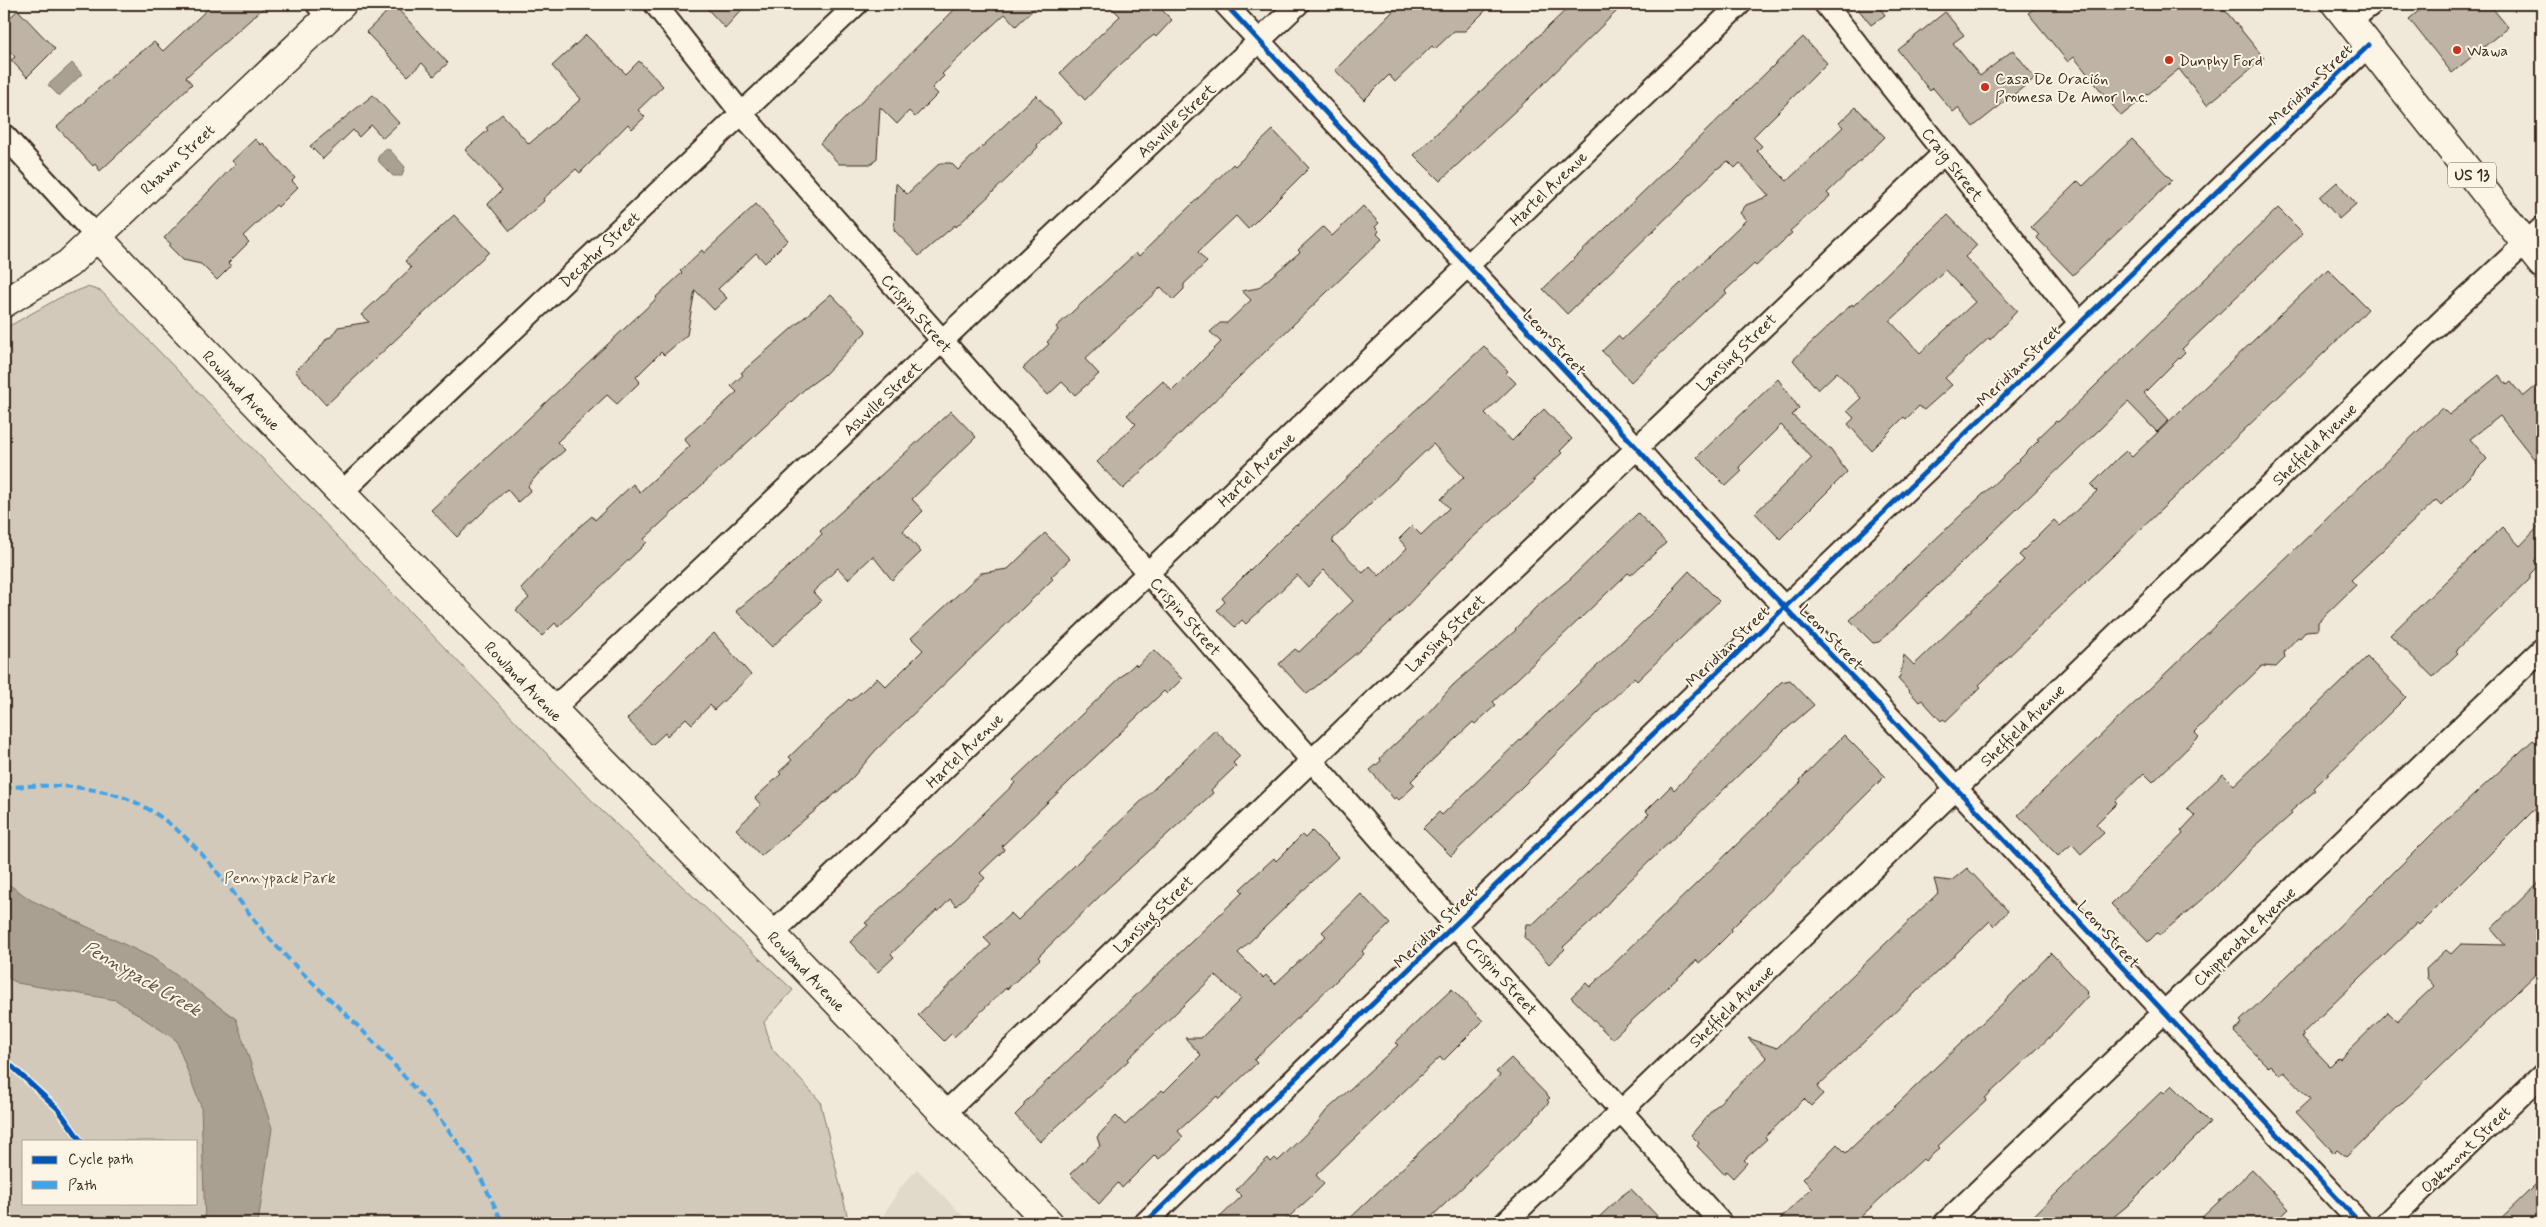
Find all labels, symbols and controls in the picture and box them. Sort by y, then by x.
street label: Meridian Street [2265,40,2358,130]
place label: Wawa [2467,41,2508,62]
marker: Wawa [2451,44,2463,56]
place label: Dunphy Ford [2179,51,2263,72]
marker: Dunphy Ford [2163,54,2175,66]
place label: Casa De Oración Promesa De Amor Inc. [1995,69,2148,108]
street label: Ashville Street [1133,79,1221,163]
marker: Casa De Oración Promesa De Amor Inc. [1979,81,1991,93]
street label: Rhawn Street [136,120,220,200]
street label: Craig Street [1916,124,1988,207]
street label: Hartel Avenue [1506,146,1593,231]
road number: US 13 [2448,162,2496,188]
street label: Decatur Street [555,207,645,293]
street label: Crispin Street [876,270,956,358]
street label: Leon Street [1518,305,1591,381]
street label: Lansing Street [1692,309,1783,397]
street label: Meridian Street [1973,321,2066,411]
street label: Rowland Avenue [197,346,285,436]
street label: Ashville Street [839,357,927,441]
street label: Sheffield Avenue [2268,399,2362,491]
street label: Hartel Avenue [1214,427,1301,512]
street label: Crispin Street [1145,573,1225,661]
street label: Lansing Street [1401,590,1492,678]
street label: Leon Street [1794,600,1868,676]
street label: Meridian Street [1682,602,1775,692]
street label: Rowland Avenue [479,637,567,727]
street label: Sheffield Avenue [1976,680,2070,772]
street label: Hartel Avenue [922,708,1009,793]
park label: Pennypack Park [224,868,336,889]
street label: Lansing Street [1109,871,1200,959]
street label: Meridian Street [1390,883,1483,973]
street label: Chippendale Avenue [2189,883,2301,991]
street label: Leon Street [2072,897,2144,974]
street label: Rowland Avenue [762,927,850,1017]
street label: Crispin Street [1460,934,1542,1021]
water label: Pennypack Creek [78,935,206,1023]
street label: Sheffield Avenue [1685,961,1779,1053]
street label: Oakmont Street [2417,1102,2515,1198]
legend [22,1140,198,1204]
text: Cycle path [68,1150,133,1170]
text: Path [68,1176,97,1196]

